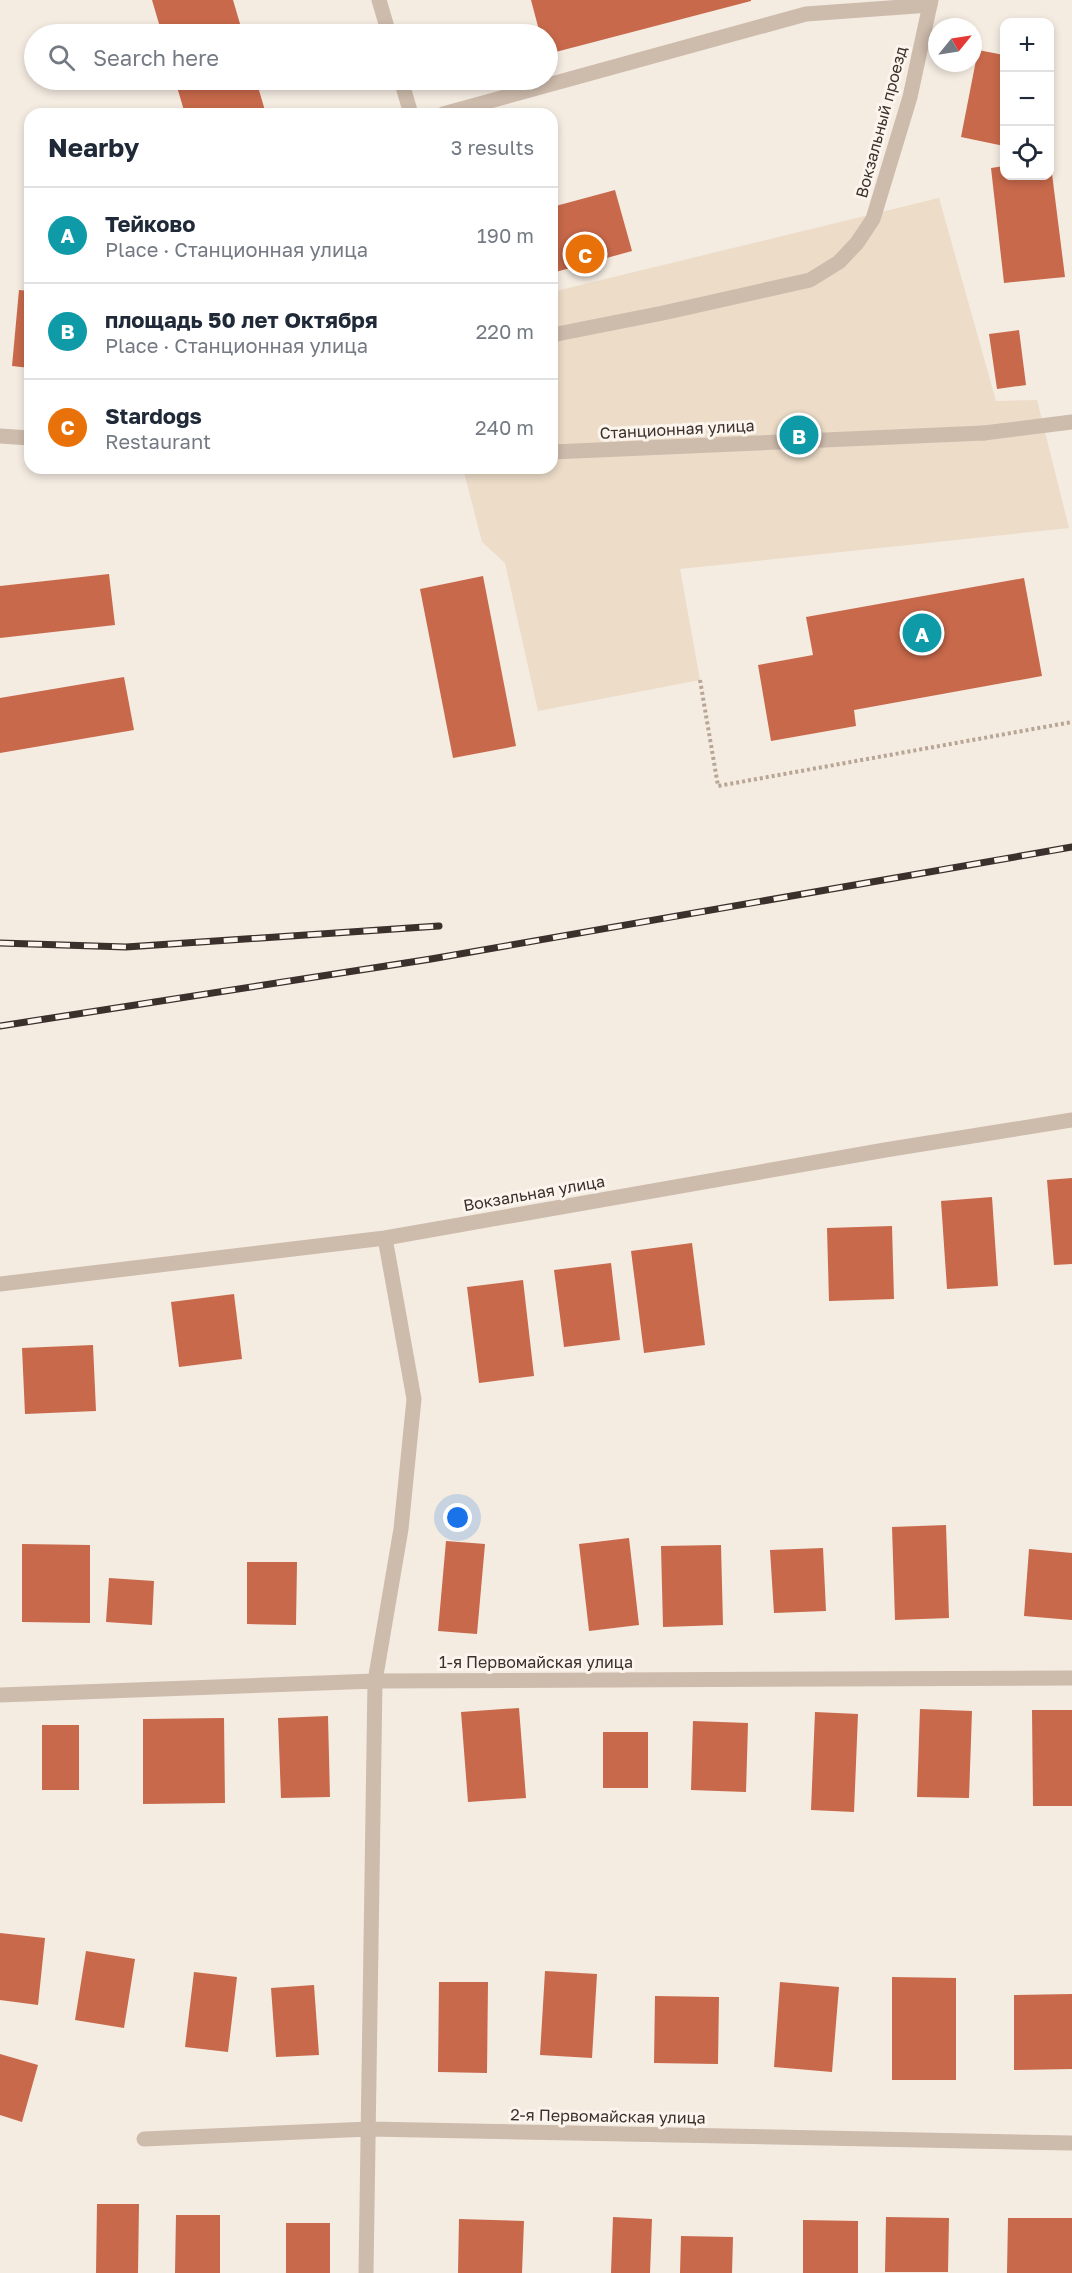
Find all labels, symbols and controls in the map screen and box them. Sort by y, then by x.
north arrow [928,18,982,72]
map controls [1000,18,1054,180]
button: + [1000,18,1054,72]
search box [24,24,558,90]
icon: search [45,41,78,74]
text: Search here [93,44,219,71]
street label: Вокзальный проезд [851,44,911,200]
button: − [1000,72,1054,126]
button: locate [1000,126,1054,180]
text: Nearby [48,132,139,163]
text: 3 results [451,135,534,159]
text: Тейково [105,210,195,237]
text: A [60,223,75,247]
text: 190 m [477,223,534,247]
pin: C [566,232,604,276]
text: Place · Станционная улица [105,237,368,261]
text: площадь 50 лет Октября [105,306,378,333]
text: B [60,319,75,343]
text: 220 m [476,319,534,343]
text: Place · Станционная улица [105,333,368,357]
text: Stardogs [105,402,202,429]
pin: B [780,412,818,458]
text: C [60,415,75,439]
text: 240 m [475,415,534,439]
street label: Станционная улица [599,415,755,443]
text: Restaurant [105,429,211,453]
pin: A [902,610,942,656]
street label: Вокзальная улица [462,1171,606,1215]
your location [443,1503,472,1532]
street label: 1-я Первомайская улица [439,1652,633,1672]
street label: 2-я Первомайская улица [510,2104,706,2128]

